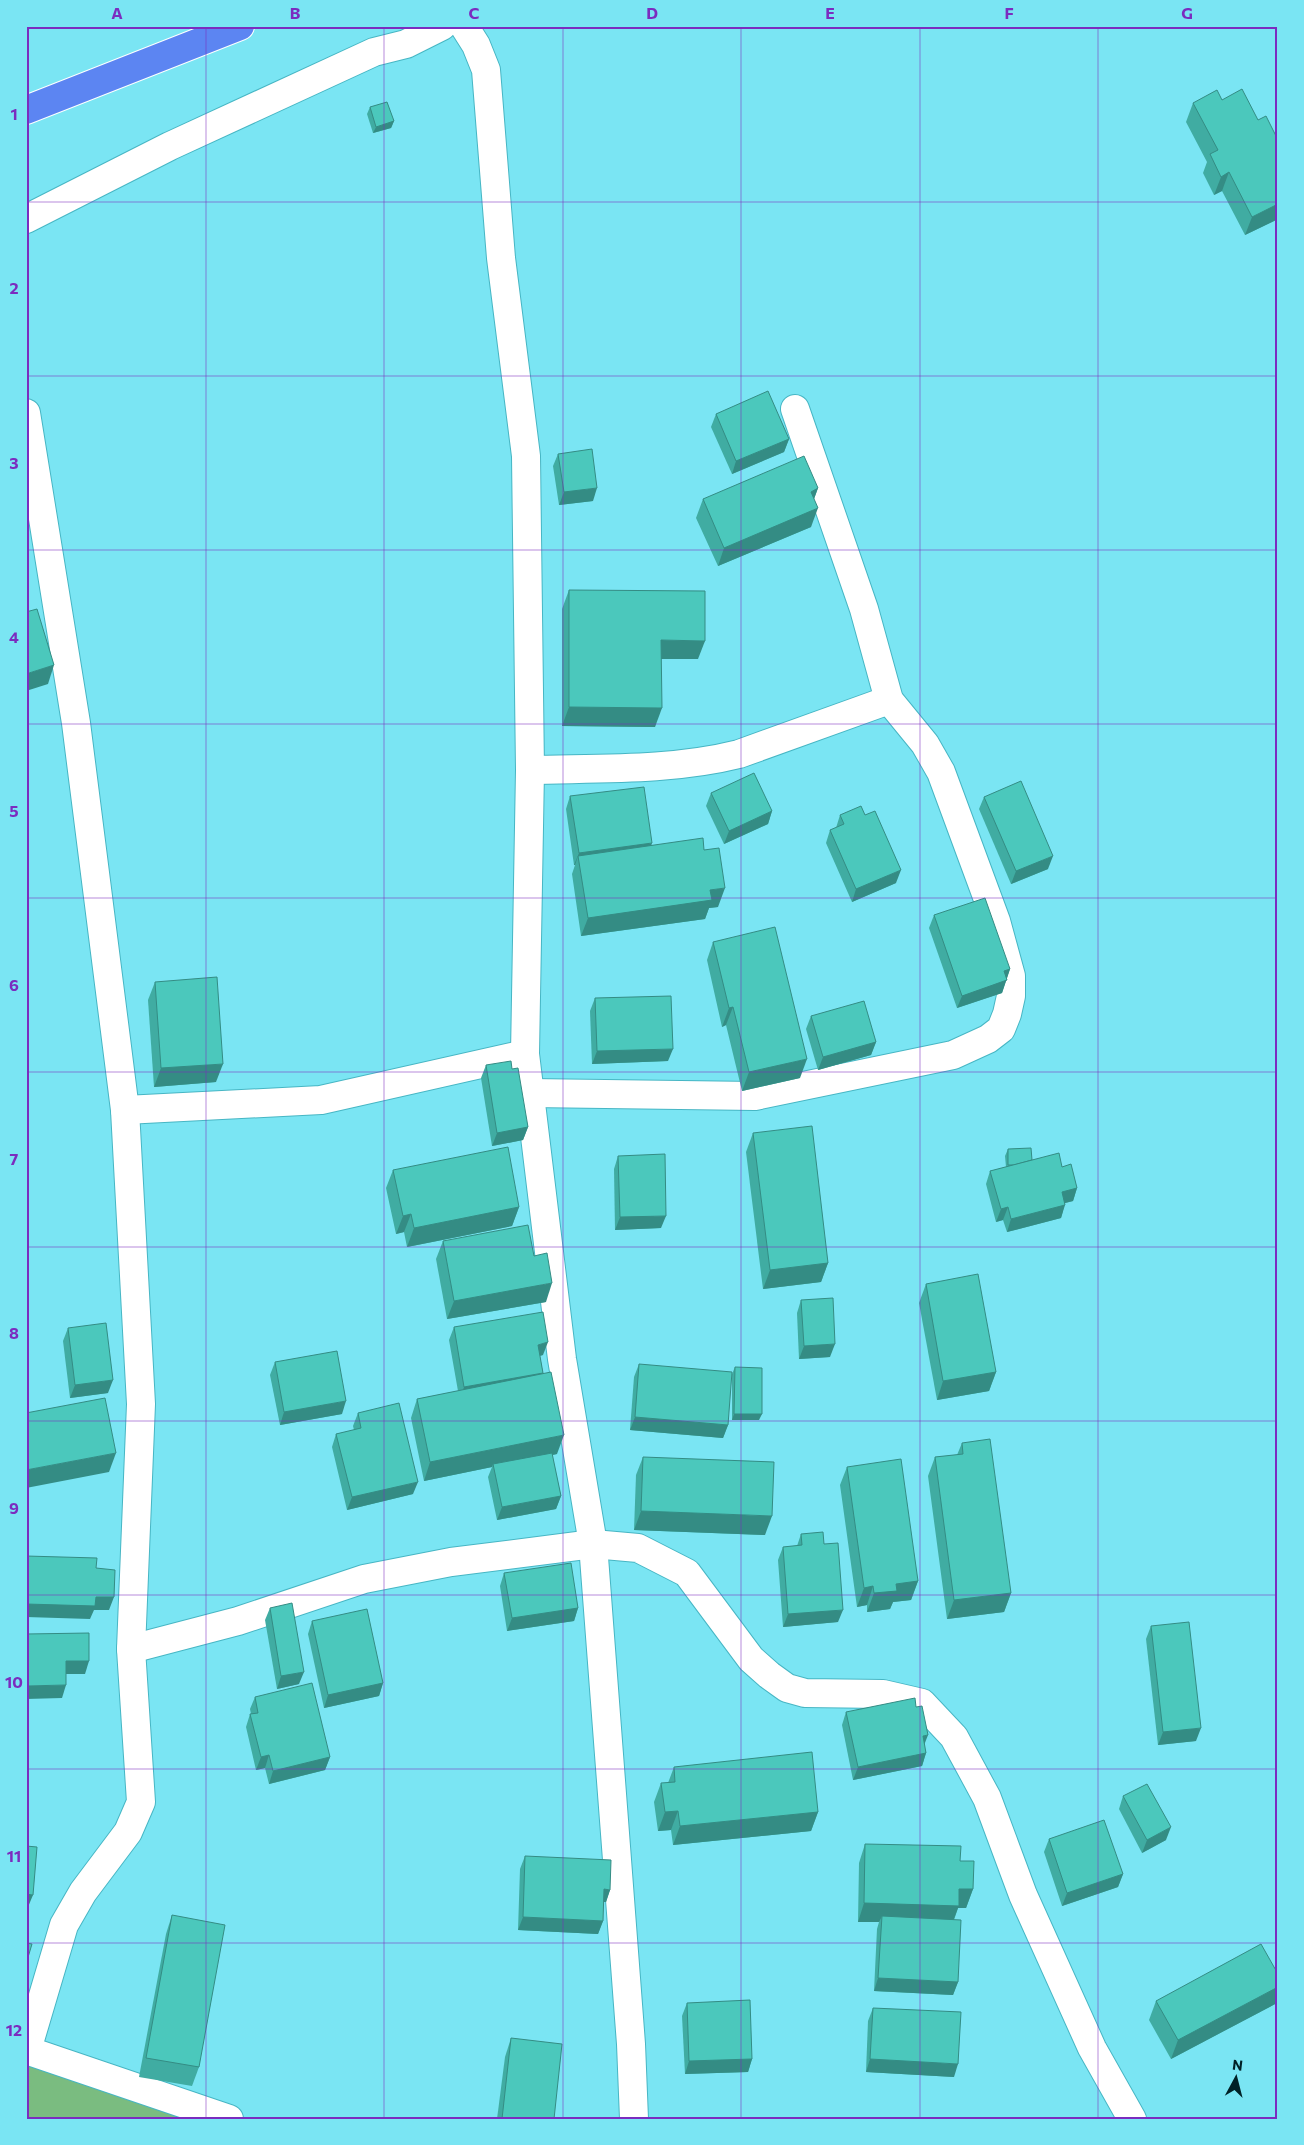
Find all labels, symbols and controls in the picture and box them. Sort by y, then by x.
text: A [111,3,123,22]
text: B [290,3,301,22]
text: C [469,3,480,22]
text: D [646,3,658,22]
text: E [825,3,835,22]
text: F [1004,3,1014,22]
text: G [1181,3,1193,22]
text: 1 [10,104,18,123]
text: 2 [9,278,19,297]
text: 3 [9,453,19,472]
text: 4 [9,627,19,646]
text: 5 [9,801,19,820]
text: 6 [9,975,19,994]
text: 7 [10,1149,19,1168]
text: 8 [9,1323,19,1342]
text: 9 [9,1498,19,1517]
text: 10 [5,1672,23,1691]
text: 11 [7,1846,21,1865]
text: 12 [6,2020,22,2039]
north arrow [1212,2052,1262,2102]
text: N [1231,2056,1244,2074]

